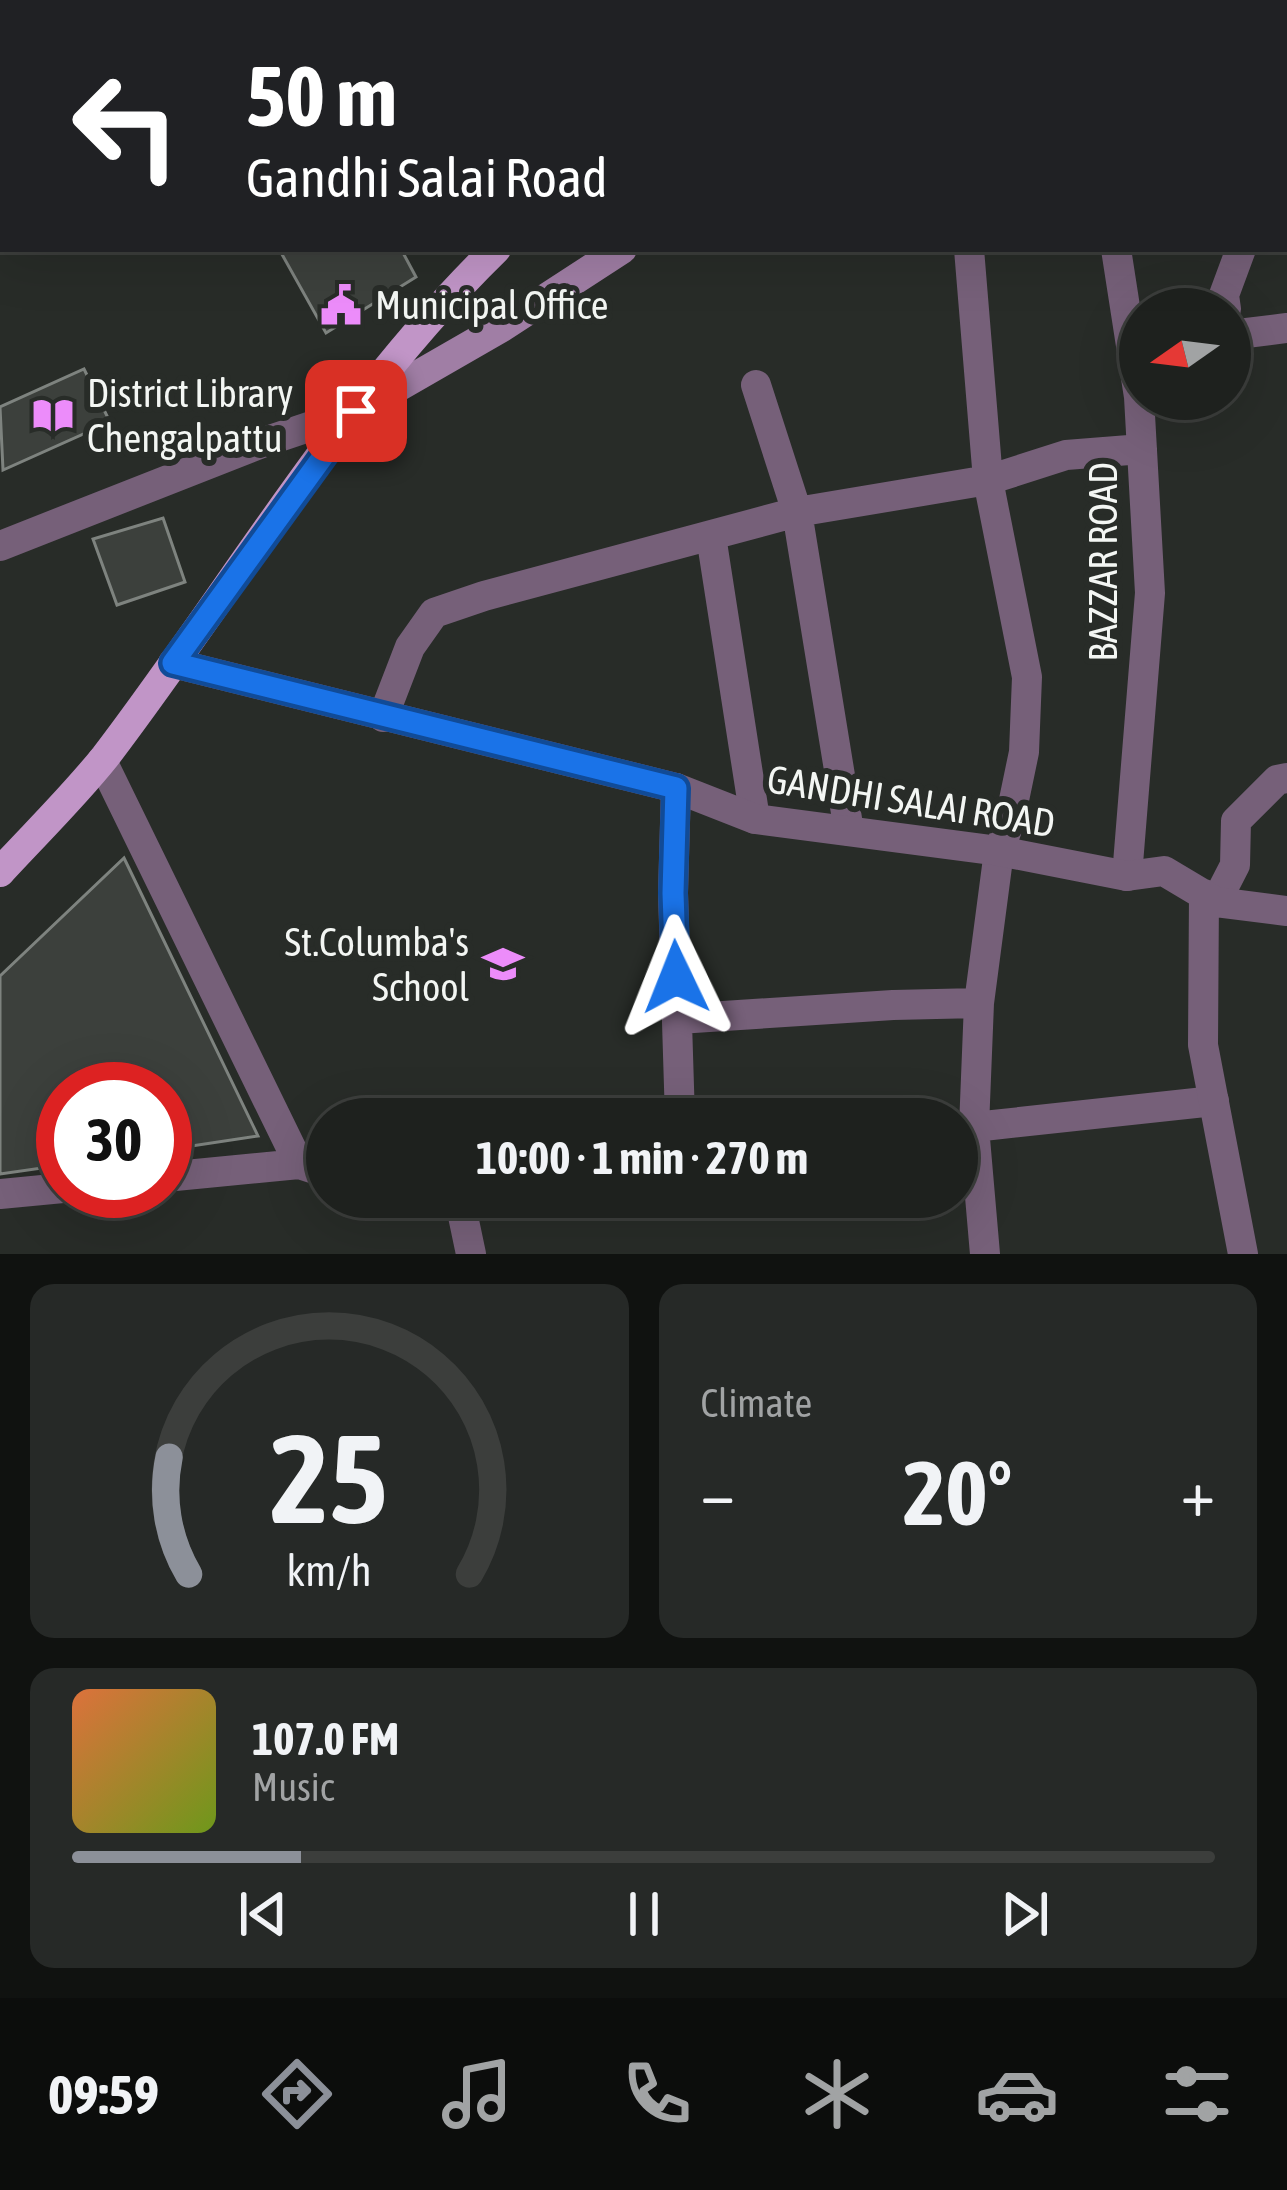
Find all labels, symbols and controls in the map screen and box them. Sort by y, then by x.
icon: left [48,48,204,204]
text: 50 m [246,48,397,144]
text: Gandhi Salai Road [246,147,608,208]
public building icon: Municipal Office [318,282,364,328]
place label: Municipal Office [375,283,609,327]
north arrow [1119,288,1251,420]
map controls [1119,288,1251,420]
pin [305,360,407,462]
place label: District Library Chengalpattu [87,371,293,460]
icon: arrive [323,378,389,444]
library icon: District Library Chengalpattu [30,392,76,438]
street label: BAZZAR ROAD [1081,462,1125,662]
street label: GANDHI SALAI ROAD [764,757,1058,845]
position arrow [613,914,739,1040]
place label: St.Columba's School [285,920,469,1009]
school or university icon: St.Columba's School [480,941,526,987]
speed limit sign: 30 [36,1062,192,1218]
text: 10:00 · 1 min · 270 m [476,1132,808,1184]
text: Climate [701,1381,812,1425]
text: 25 [271,1406,388,1549]
text: 20° [903,1441,1012,1544]
text: − [701,1454,735,1530]
text: + [1181,1454,1215,1530]
text: km/h [287,1546,372,1595]
text: 107.0 FM [252,1713,399,1765]
text: Music [252,1765,334,1809]
icon: previous [230,1881,296,1947]
icon: pause [611,1881,677,1947]
icon: next [992,1881,1058,1947]
icon: directions [255,2052,339,2136]
icon: music [435,2052,519,2136]
icon: phone [615,2052,699,2136]
icon: climate [795,2052,879,2136]
icon: car [975,2052,1059,2136]
icon: filters [1155,2052,1239,2136]
text: 09:59 [48,2064,159,2125]

